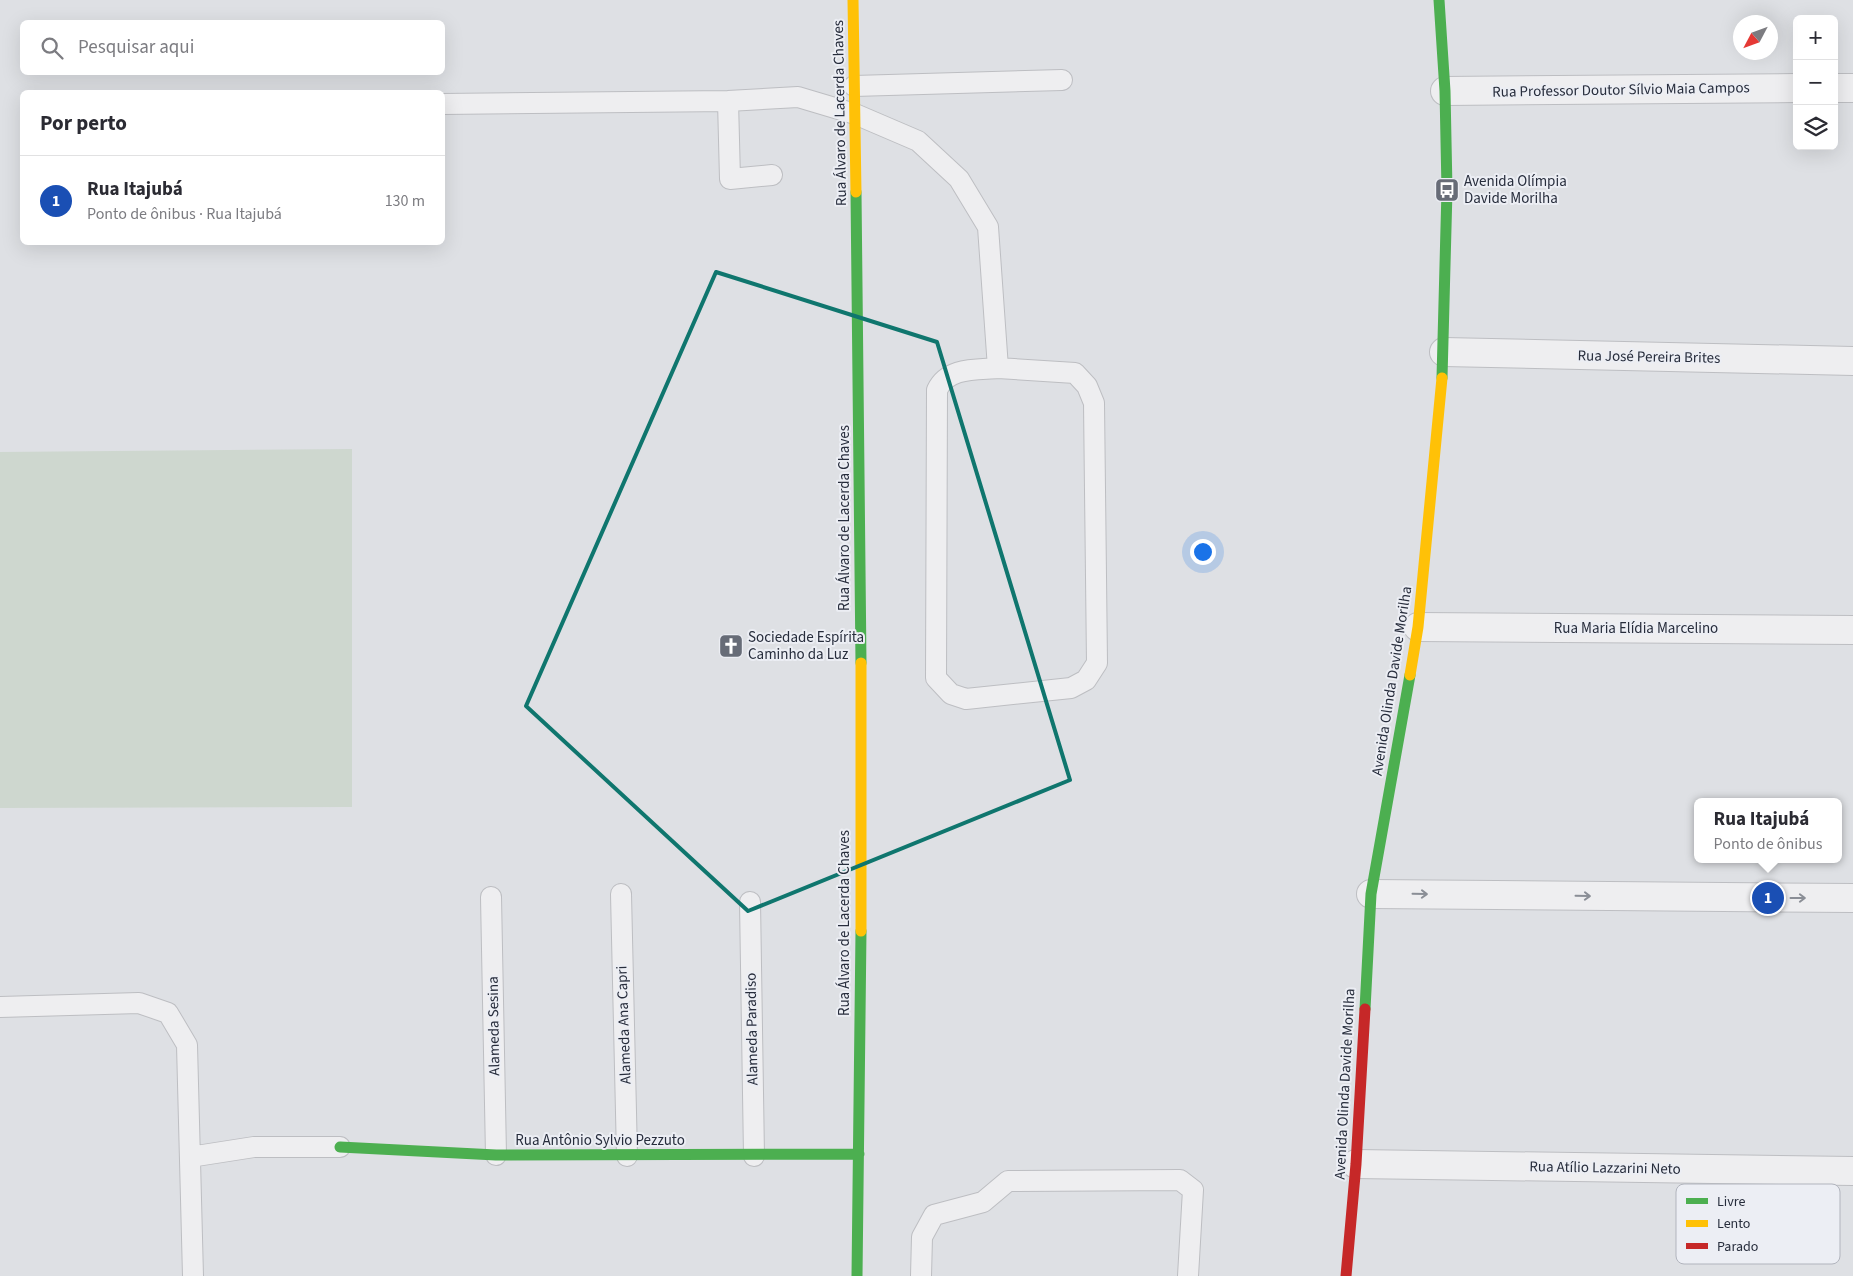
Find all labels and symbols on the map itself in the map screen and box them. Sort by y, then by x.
north arrow [1733,15,1778,60]
street label: Rua Álvaro de Lacerda Chaves [828,20,852,206]
street label: Rua Professor Doutor Sílvio Maia Campos [1492,77,1750,103]
place label: Avenida Olímpia Davide Morilha [1464,171,1567,209]
bus stop icon: Avenida Olímpia Davide Morilha [1434,177,1460,203]
street label: Rua José Pereira Brites [1577,345,1721,369]
street label: Rua Álvaro de Lacerda Chaves [834,425,855,611]
your location [1190,539,1216,565]
street label: Avenida Olinda Davide Morilha [1367,585,1417,777]
street label: Rua Maria Elídia Marcelino [1554,618,1718,639]
place label: Sociedade Espírita Caminho da Luz [748,627,864,665]
church icon: Sociedade Espírita Caminho da Luz [718,633,744,659]
street label: Rua Álvaro de Lacerda Chaves [834,830,855,1016]
pin: 1 [1752,879,1784,917]
one-way arrow [1412,889,1428,899]
one-way arrow [1574,891,1590,901]
one-way arrow [1789,893,1805,903]
street label: Alameda Ana Capri [611,965,637,1085]
street label: Alameda Paradiso [741,973,763,1085]
street label: Alameda Sesina [483,976,505,1076]
street label: Avenida Olinda Davide Morilha [1330,988,1360,1180]
street label: Rua Antônio Sylvio Pezzuto [515,1130,685,1151]
street label: Rua Atílio Lazzarini Neto [1529,1156,1681,1180]
legend [1676,1184,1840,1264]
text: Livre [1717,1192,1746,1212]
text: Lento [1717,1214,1750,1234]
text: Parado [1717,1237,1758,1257]

